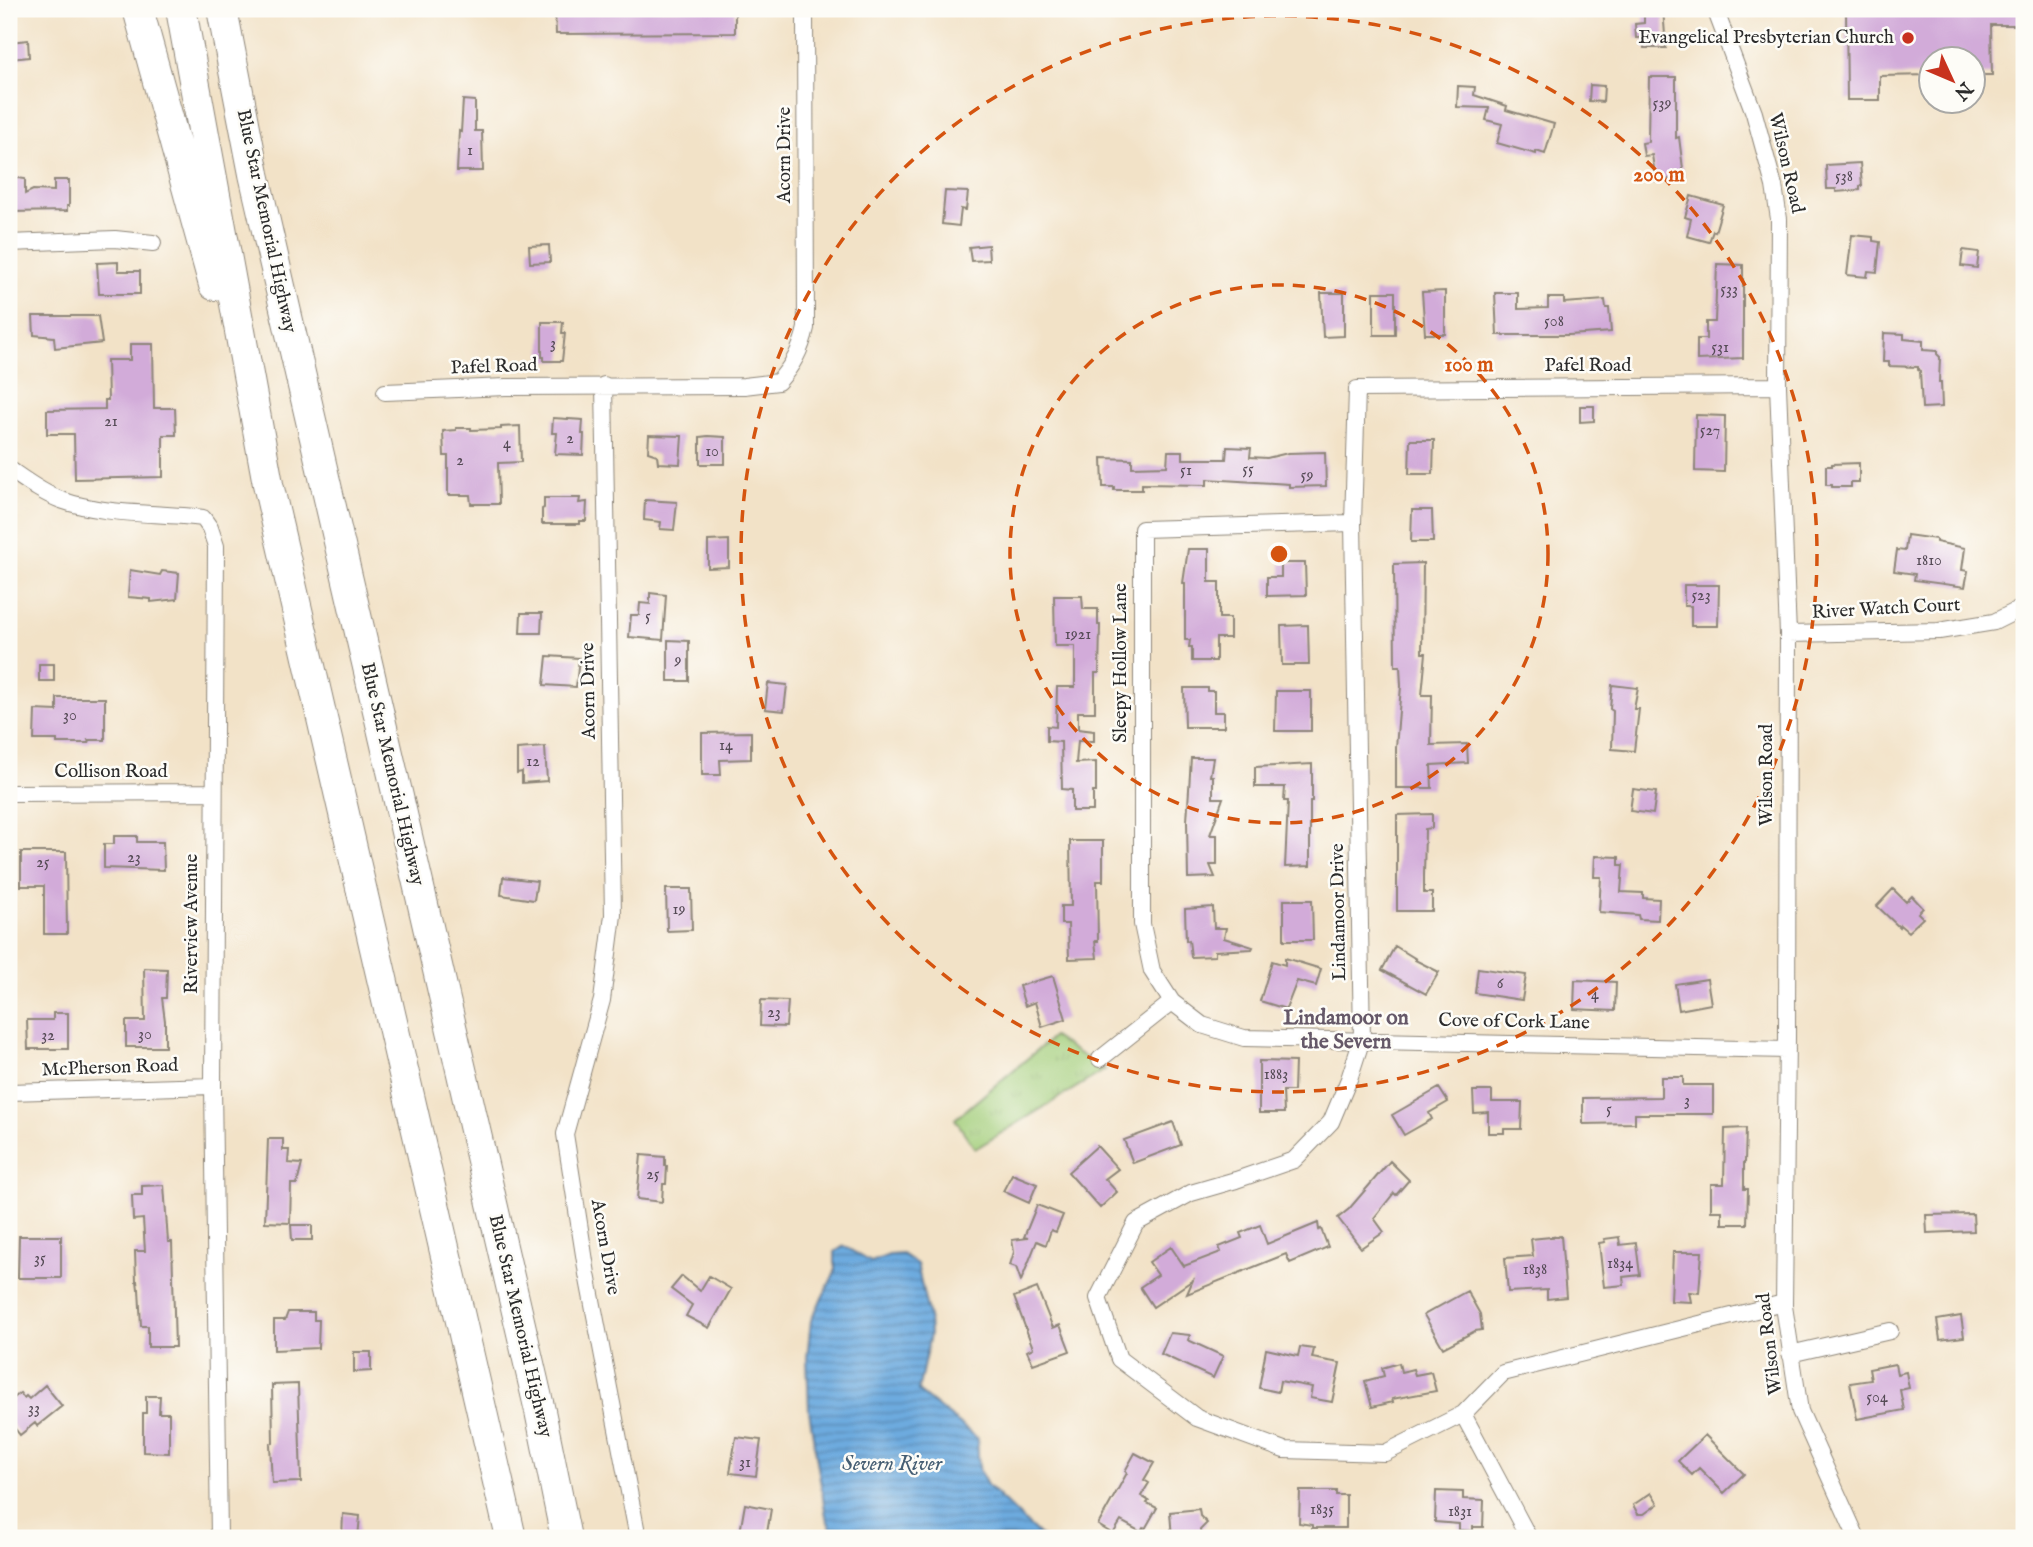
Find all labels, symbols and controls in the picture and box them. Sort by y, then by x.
place label: Evangelical Presbyterian Church [1638,26,1894,50]
marker: Evangelical Presbyterian Church [1900,30,1916,46]
north arrow [1918,46,1988,116]
text: N [1948,75,1978,105]
house number: 539 [1653,94,1671,114]
street label: Acorn Drive [773,106,797,204]
street label: Blue Star Memorial Highway [231,107,302,336]
street label: Wilson Road [1763,110,1809,216]
house number: 1 [467,141,473,161]
text: 200 m [1633,162,1685,189]
house number: 538 [1835,167,1853,187]
house number: 533 [1720,280,1738,300]
house number: 508 [1544,312,1564,332]
house number: 3 [550,334,556,354]
house number: 531 [1711,338,1729,358]
text: 100 m [1444,352,1494,379]
street label: Pafel Road [450,353,539,381]
street label: Pafel Road [1545,354,1632,378]
house number: 21 [104,412,118,432]
house number: 527 [1700,421,1720,441]
house number: 2 [566,429,574,449]
house number: 4 [503,434,511,454]
house number: 10 [705,442,719,462]
house number: 2 [456,451,464,471]
house number: 55 [1242,460,1254,480]
house number: 51 [1180,461,1192,481]
house number: 59 [1301,466,1313,486]
centre of rings [1267,542,1291,566]
house number: 1810 [1916,551,1942,571]
street label: Sleepy Hollow Lane [1109,583,1133,743]
house number: 523 [1691,586,1711,606]
street label: River Watch Court [1811,593,1961,625]
house number: 5 [645,607,651,627]
house number: 1921 [1065,625,1091,645]
street label: Acorn Drive [576,642,602,741]
house number: 9 [674,651,682,671]
street label: Blue Star Memorial Highway [355,660,430,889]
house number: 30 [63,706,77,726]
street label: Wilson Road [1755,723,1779,826]
house number: 14 [719,736,733,756]
house number: 12 [526,752,540,772]
street label: Collison Road [54,760,169,784]
street label: Lindamoor Drive [1326,843,1352,981]
house number: 23 [127,848,141,868]
house number: 25 [36,853,50,873]
street label: Riverview Avenue [180,854,204,994]
house number: 19 [673,900,685,920]
house number: 6 [1497,974,1504,994]
house number: 4 [1591,985,1599,1005]
house number: 23 [767,1003,781,1023]
district label: Lindamoor on the Severn [1283,1005,1409,1056]
street label: Cove of Cork Lane [1438,1009,1590,1035]
house number: 30 [138,1025,152,1045]
house number: 32 [41,1026,55,1046]
street label: McPherson Road [41,1054,180,1082]
house number: 1883 [1264,1065,1288,1085]
house number: 3 [1684,1091,1690,1111]
house number: 5 [1606,1100,1612,1120]
house number: 25 [646,1165,660,1185]
street label: Acorn Drive [585,1196,625,1297]
street label: Blue Star Memorial Highway [483,1212,558,1441]
house number: 35 [34,1249,46,1269]
house number: 1834 [1607,1254,1633,1274]
house number: 1838 [1523,1260,1547,1280]
street label: Wilson Road [1752,1291,1788,1396]
house number: 504 [1866,1388,1888,1408]
house number: 33 [28,1399,40,1419]
water label: Severn River [842,1451,943,1478]
house number: 31 [739,1453,751,1473]
house number: 1835 [1310,1500,1334,1520]
house number: 1831 [1448,1502,1472,1522]

